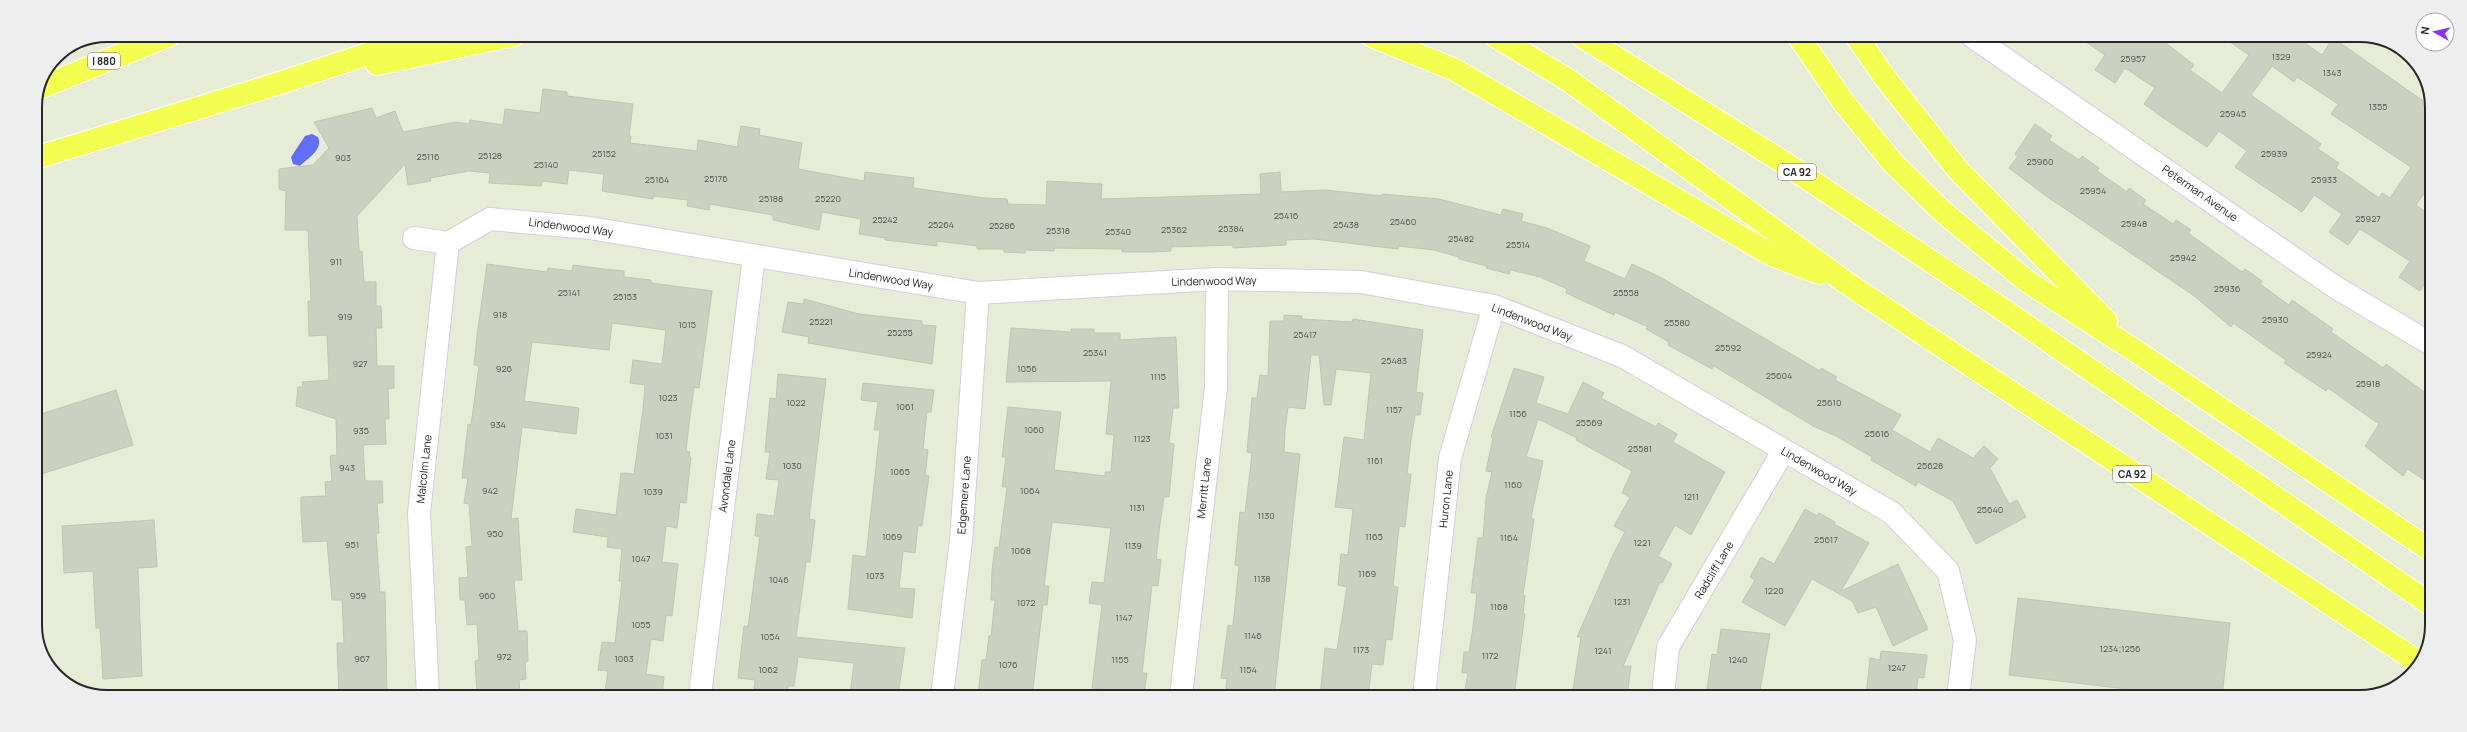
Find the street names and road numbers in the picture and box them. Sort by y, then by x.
road number: I 880 [88,53,120,69]
street label: Peterman Avenue [2159,161,2242,225]
road number: CA 92 [1778,164,1816,180]
street label: Lindenwood Way [528,214,615,239]
street label: Lindenwood Way [848,264,935,293]
street label: Lindenwood Way [1171,272,1257,289]
street label: Lindenwood Way [1490,299,1575,344]
street label: Malcolm Lane [412,433,435,504]
street label: Avondale Lane [715,438,738,513]
street label: Lindenwood Way [1779,443,1860,498]
street label: Edgemere Lane [953,455,974,535]
street label: Merritt Lane [1193,456,1214,519]
road number: CA 92 [2113,466,2151,482]
street label: Huron Lane [1435,469,1456,528]
street label: Radcliff Lane [1690,538,1737,601]

